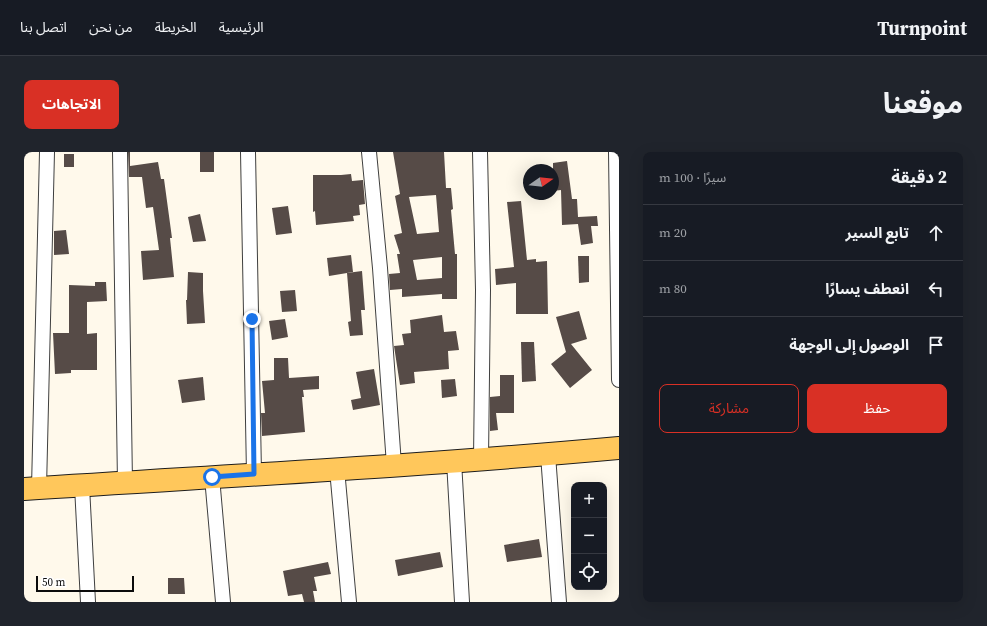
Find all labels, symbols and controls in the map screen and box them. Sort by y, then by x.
text: Turnpoint [877,15,967,41]
text: اتصل بنا [20,17,67,37]
text: من نحن [89,17,133,37]
text: الخريطة [155,17,197,37]
text: الرئيسية [219,17,264,37]
button: الاتجاهات [24,80,119,129]
text: موقعنا [883,84,963,122]
north arrow [523,164,559,200]
text: 2 دقيقة [891,165,947,189]
text: سيرًا · 100 m [659,169,726,186]
text: تابع السير [846,222,909,243]
icon: ahead [925,222,947,244]
text: 20 m [659,224,687,241]
text: انعطف يسارًا [825,278,909,299]
icon: left [925,278,947,300]
text: 80 m [659,280,687,297]
route end [243,310,261,328]
text: الوصول إلى الوجهة [789,334,909,355]
icon: arrive [925,334,947,356]
button: مشاركة [659,384,799,433]
button: حفظ [807,384,947,433]
route start [203,468,221,486]
map controls [571,482,607,590]
button: + [571,482,607,518]
button: − [571,518,607,554]
button: locate [571,554,607,590]
scale bar [36,574,134,593]
text: 50 m [42,575,65,590]

